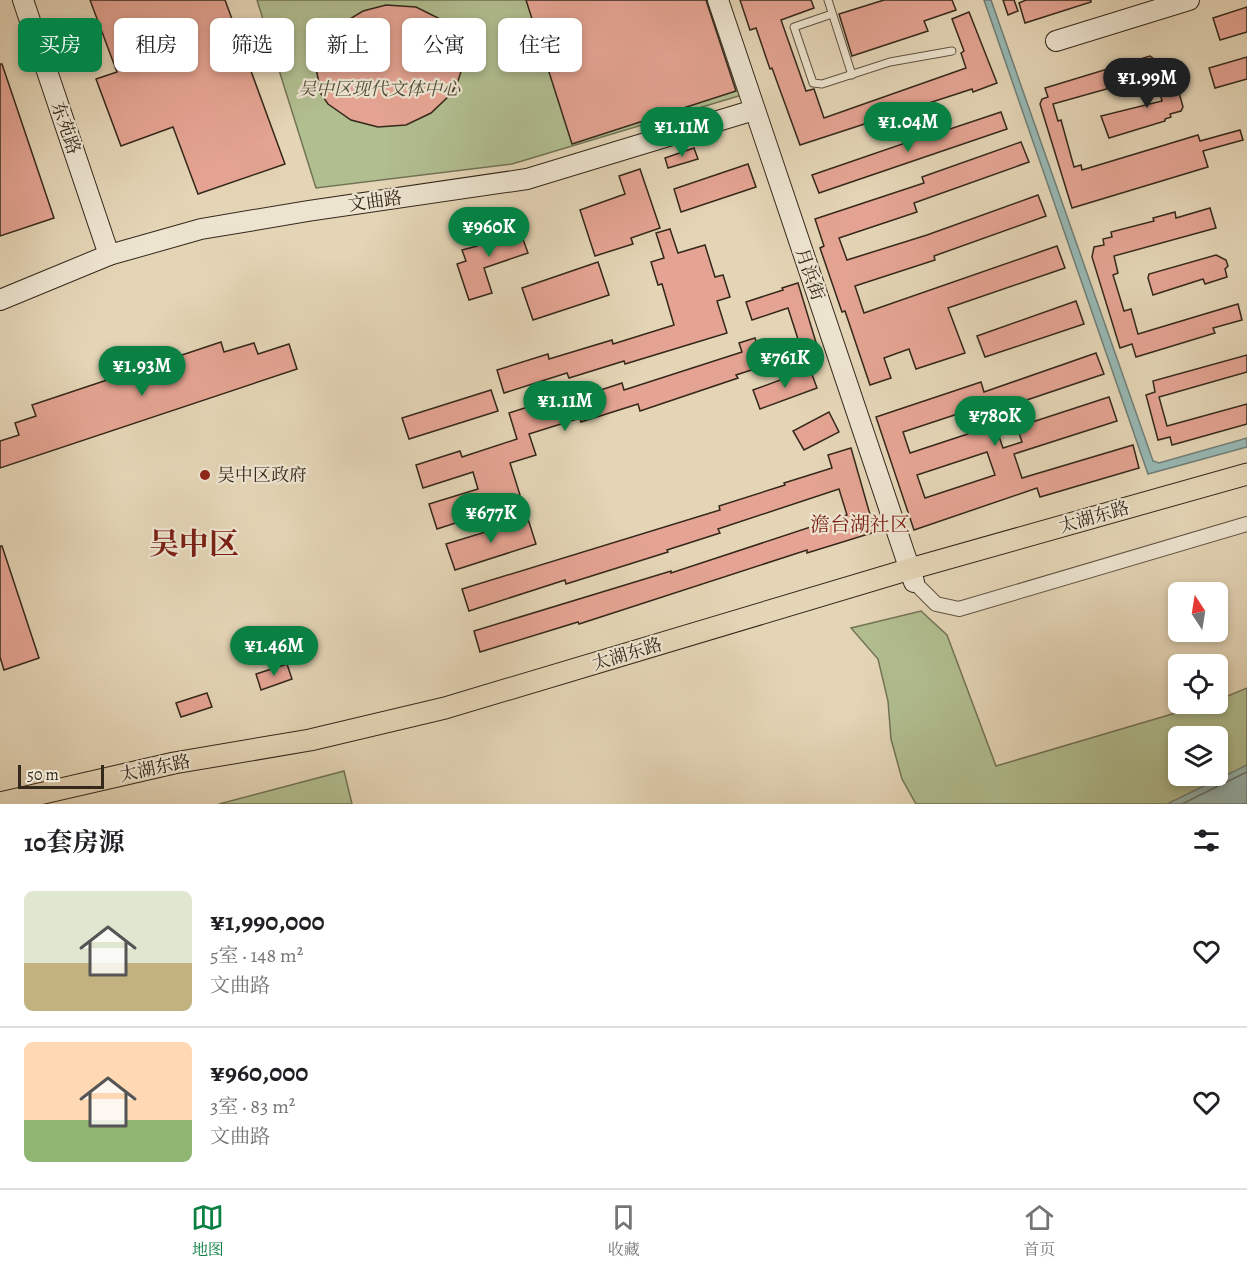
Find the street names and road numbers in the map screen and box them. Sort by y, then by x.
street label: 东苑路 [46,99,86,157]
street label: 文曲路 [347,185,403,217]
street label: 月浜街 [790,245,830,303]
street label: 太湖东路 [1056,496,1132,538]
street label: 太湖东路 [589,632,665,676]
street label: 太湖东路 [117,749,193,787]

